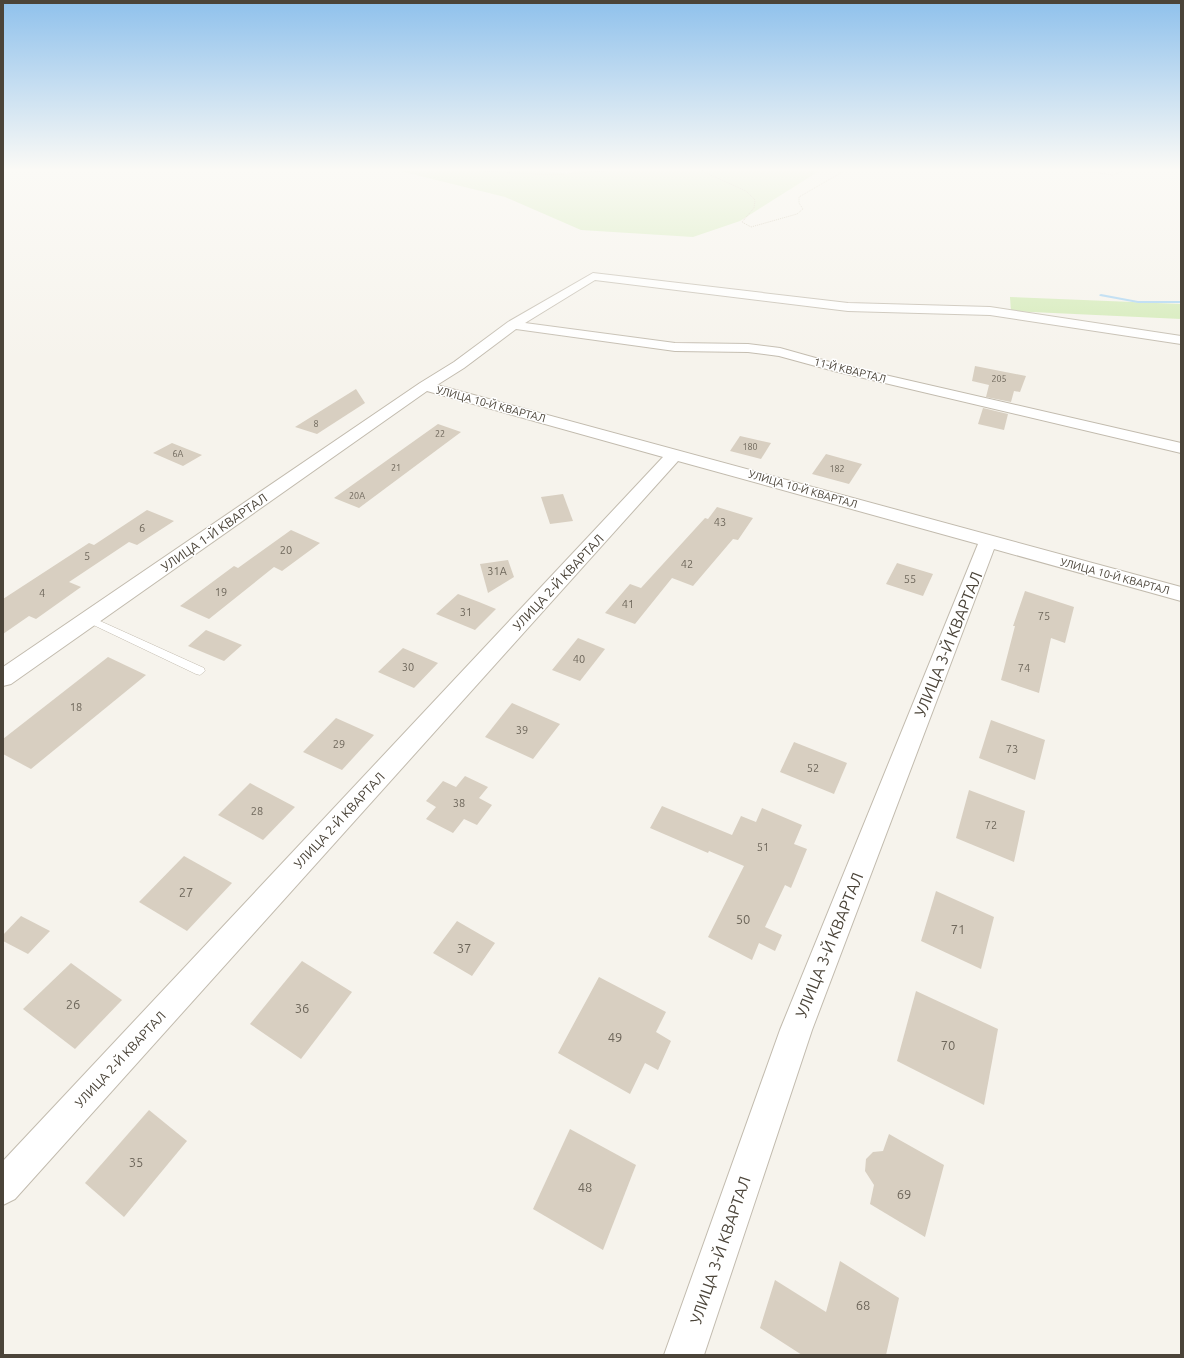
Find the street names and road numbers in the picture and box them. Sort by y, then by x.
street label: 11-Й КВАРТАЛ [813,355,887,385]
street label: УЛИЦА 10-Й КВАРТАЛ [435,384,547,424]
street label: УЛИЦА 10-Й КВАРТАЛ [747,468,859,510]
street label: УЛИЦА 1-Й КВАРТАЛ [158,490,270,574]
street label: УЛИЦА 2-Й КВАРТАЛ [510,531,606,633]
street label: УЛИЦА 10-Й КВАРТАЛ [1059,556,1171,596]
street label: УЛИЦА 3-Й КВАРТАЛ [910,568,985,719]
street label: УЛИЦА 2-Й КВАРТАЛ [291,769,387,871]
street label: УЛИЦА 3-Й КВАРТАЛ [791,869,866,1020]
street label: УЛИЦА 2-Й КВАРТАЛ [72,1008,168,1110]
street label: УЛИЦА 3-Й КВАРТАЛ [685,1173,754,1326]

